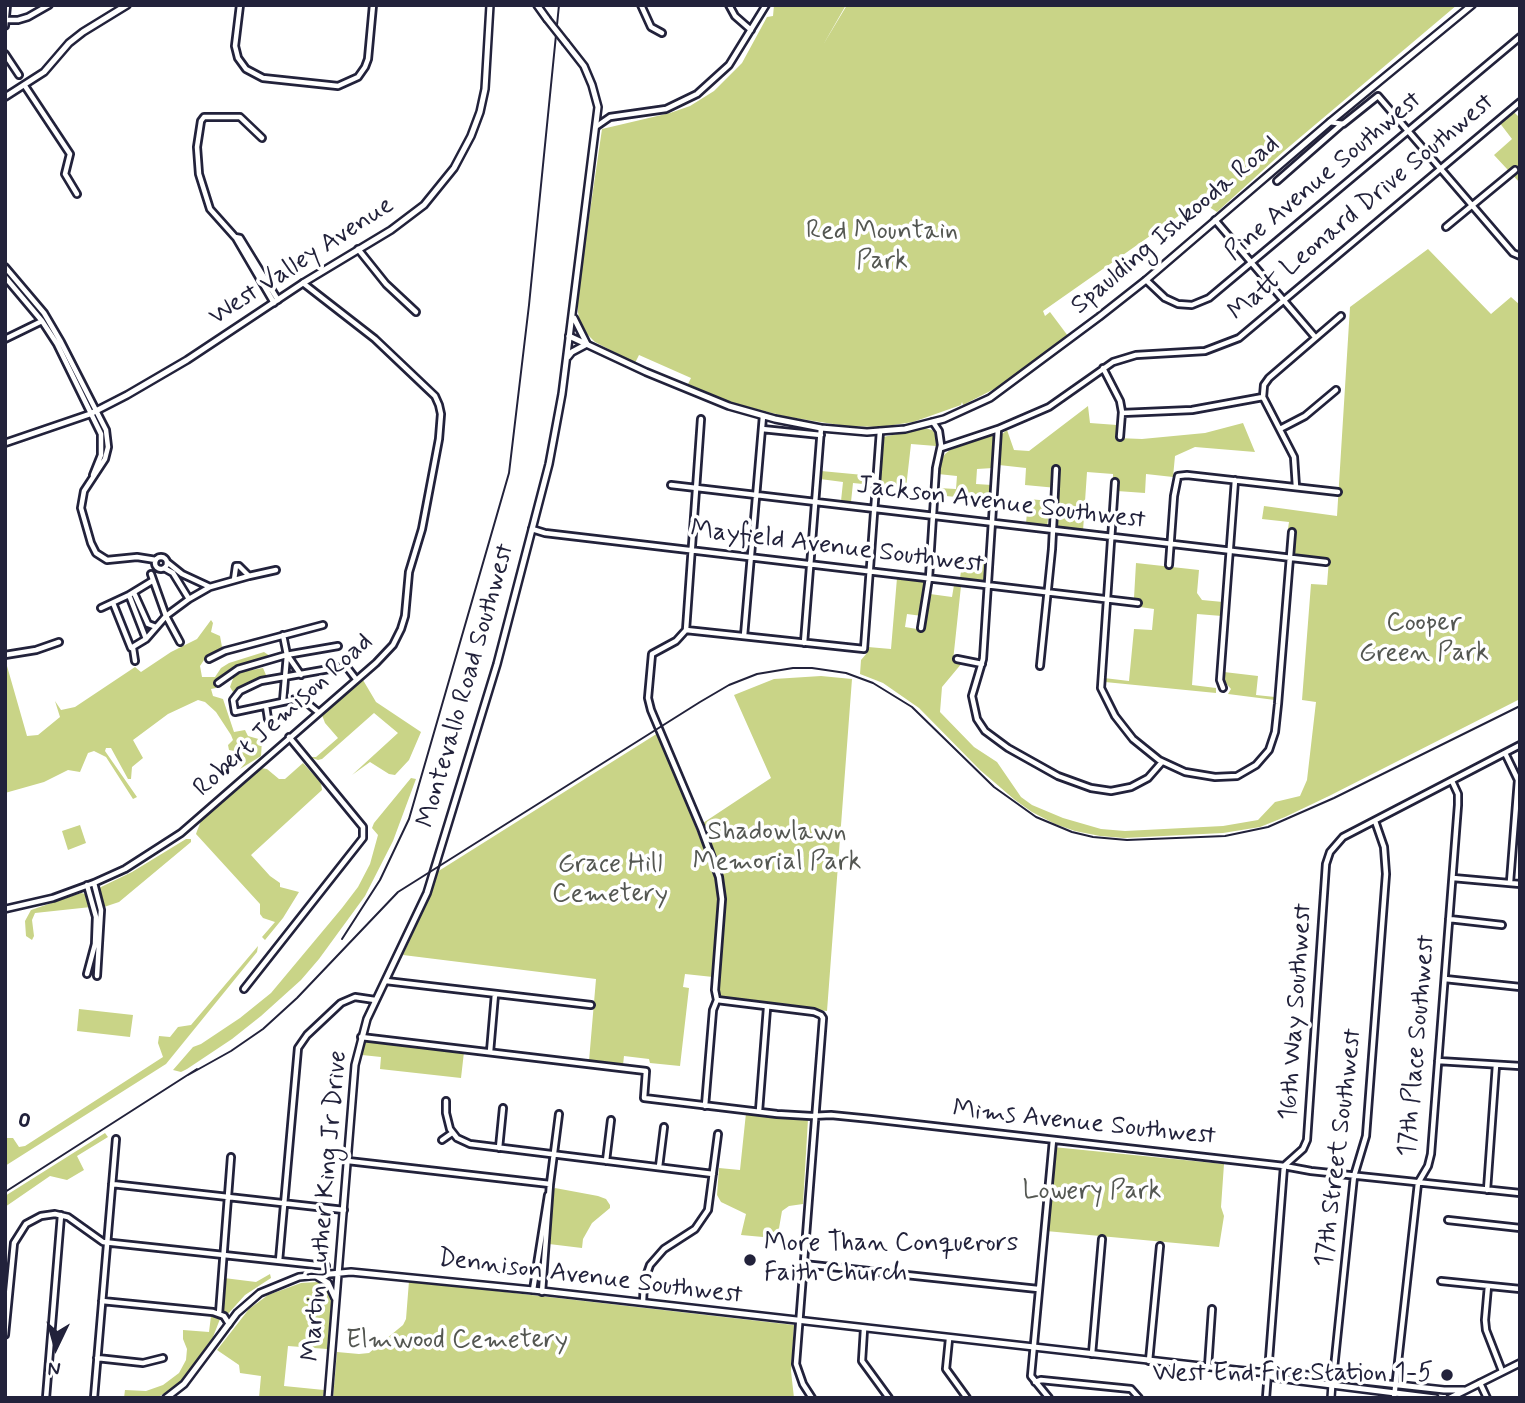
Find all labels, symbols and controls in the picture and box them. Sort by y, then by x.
street label: Pine Avenue Southwest [1219,85,1429,269]
street label: Matt Leonard Drive Southwest [1223,88,1501,328]
street label: Spaulding Ishkooda Road [1066,130,1286,322]
street label: West Valley Avenue [204,191,400,333]
park label: Red Mountain Park [806,217,958,278]
street label: Jackson Avenue Southwest [855,471,1147,537]
street label: Mayfield Avenue Southwest [689,515,985,581]
street label: Montevallo Road Southwest [412,540,522,832]
park label: Cooper Green Park [1359,609,1489,670]
street label: Robert Jemison Road [188,627,380,805]
park label: Shadowlawn Memorial Park [693,818,861,880]
park label: Grace Hill Cemetery [552,850,668,912]
street label: 16th Way Southwest [1274,902,1320,1122]
street label: 17th Place Southwest [1393,934,1443,1158]
street label: 17th Street Southwest [1310,1027,1370,1269]
street label: Martin Luther King Jr Drive [297,1049,355,1363]
street label: Mims Avenue Southwest [951,1095,1217,1153]
park label: Lowery Park [1023,1177,1161,1209]
place label: More Than Conquerors Faith Church [764,1229,1018,1290]
street label: Dennison Avenue Southwest [436,1244,744,1312]
marker: More Than Conquerors Faith Church [742,1252,758,1268]
north arrow [21,1312,91,1382]
park label: Elmwood Cemetery [346,1326,568,1358]
text: N [47,1355,62,1381]
place label: West End Fire Station 1-5 [1152,1359,1433,1391]
marker: West End Fire Station 1-5 [1439,1367,1455,1383]

